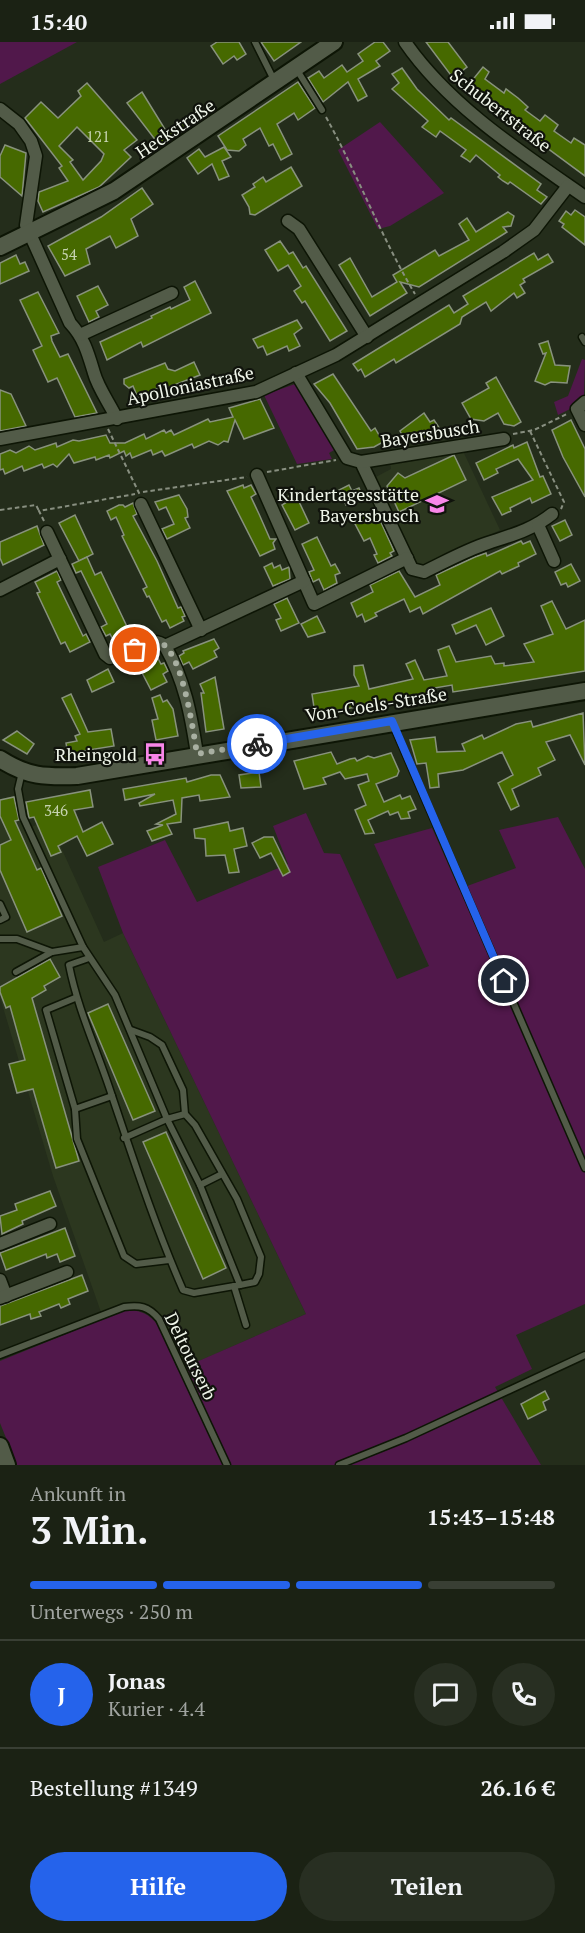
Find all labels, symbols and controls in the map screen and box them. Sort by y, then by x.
text: 15:40 [30,7,87,36]
street label: Schubertstraße [445,63,557,157]
street label: Heckstraße [131,93,219,163]
house number: 121 [86,126,110,146]
house number: 54 [61,244,77,264]
street label: Apolloniastraße [124,360,256,410]
street label: Bayersbusch [379,413,481,453]
place label: Kindertagesstätte Bayersbusch [277,482,419,527]
school or university icon: Kindertagesstätte Bayersbusch [424,491,450,517]
pin [109,624,160,675]
icon: bag [118,633,151,666]
street label: Von-Coels-Straße [304,681,448,727]
courier [227,714,287,774]
icon: bike [241,728,274,761]
bus stop icon: Rheingold [142,741,168,767]
place label: Rheingold [55,742,137,766]
house number: 346 [44,800,68,820]
pin [478,955,529,1006]
icon: home [487,964,520,997]
street label: Deltourserb [159,1308,223,1404]
text: Ankunft in [30,1480,126,1507]
text: 15:43–15:48 [427,1502,555,1531]
text: 3 Min. [30,1503,148,1555]
text: Unterwegs · 250 m [30,1598,193,1625]
button: chat [414,1663,477,1726]
button: phone [492,1663,555,1726]
text: Jonas [108,1666,165,1695]
text: J [57,1680,66,1709]
text: Kurier · 4.4 [108,1695,205,1722]
text: Bestellung #1349 [30,1773,198,1802]
text: 26.16 € [480,1773,555,1802]
button: Hilfe [30,1852,287,1921]
button: Teilen [299,1852,555,1921]

